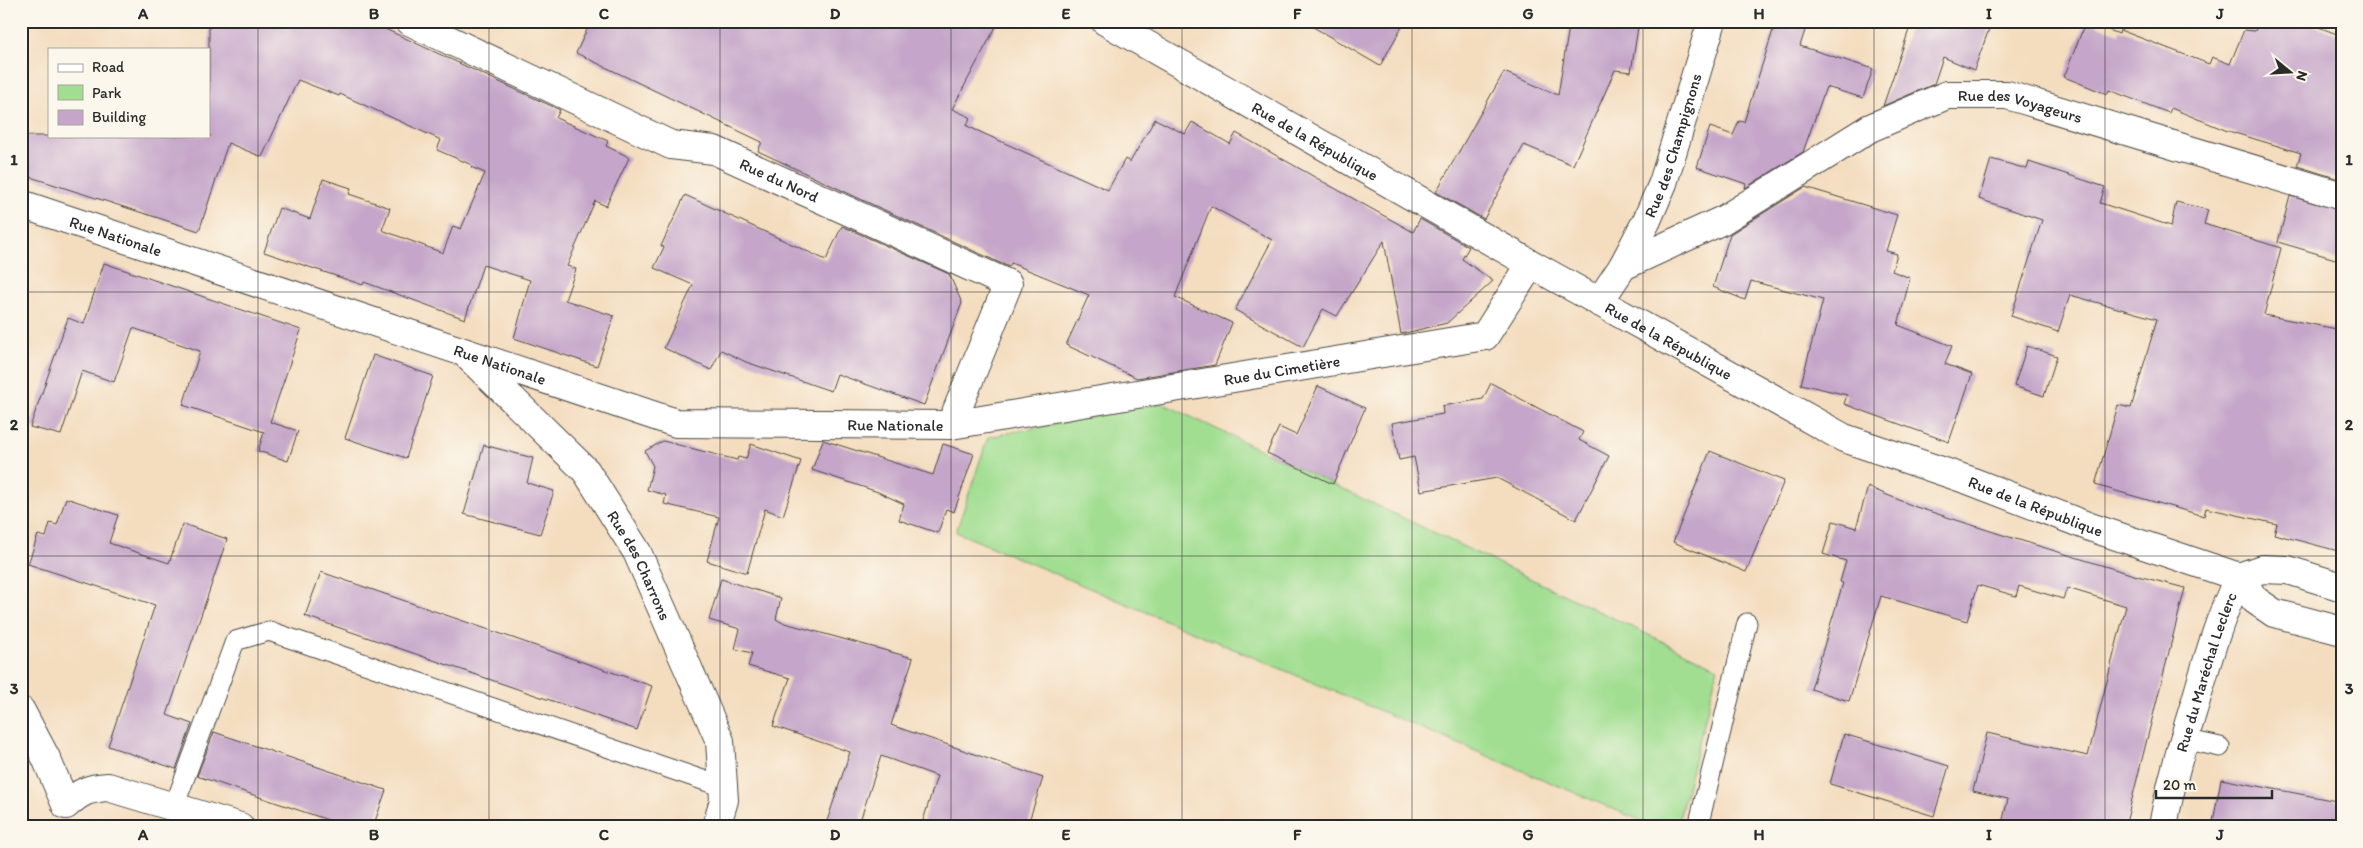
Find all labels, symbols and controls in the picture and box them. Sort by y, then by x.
text: A [137,4,149,23]
text: B [369,4,380,23]
text: C [599,4,610,23]
text: D [830,4,841,23]
text: E [1062,4,1071,23]
text: F [1293,4,1302,23]
text: G [1522,4,1534,23]
text: H [1753,4,1765,23]
text: I [1986,4,1992,23]
text: J [2215,4,2224,23]
legend [48,48,210,138]
north arrow [2266,48,2316,98]
text: Road [92,58,125,76]
text: N [2292,69,2311,83]
street label: Rue des Champignons [1640,71,1706,221]
text: Park [92,84,122,102]
street label: Rue des Voyageurs [1958,86,2085,127]
street label: Rue de la République [1248,98,1382,185]
text: Building [92,108,146,126]
text: 1 [10,150,18,169]
text: 1 [2345,150,2353,169]
street label: Rue du Nord [737,154,822,207]
street label: Rue Nationale [67,212,164,260]
street label: Rue de la République [1602,298,1735,384]
street label: Rue Nationale [451,340,548,389]
street label: Rue du Cimetière [1222,351,1342,389]
text: 2 [10,415,19,434]
street label: Rue Nationale [847,415,944,435]
text: 2 [2345,415,2354,434]
street label: Rue de la République [1966,472,2105,541]
street label: Rue des Charrons [603,507,675,623]
street label: Rue du Maréchal Leclerc [2172,589,2241,754]
text: 3 [10,679,19,698]
text: 3 [2345,679,2354,698]
scale bar [2156,768,2272,800]
text: 20 m [2163,776,2197,794]
text: A [137,825,149,844]
text: B [369,825,380,844]
text: C [599,825,610,844]
text: D [830,825,841,844]
text: E [1062,825,1071,844]
text: F [1293,825,1302,844]
text: G [1522,825,1534,844]
text: H [1753,825,1765,844]
text: I [1986,825,1992,844]
text: J [2215,825,2224,844]

